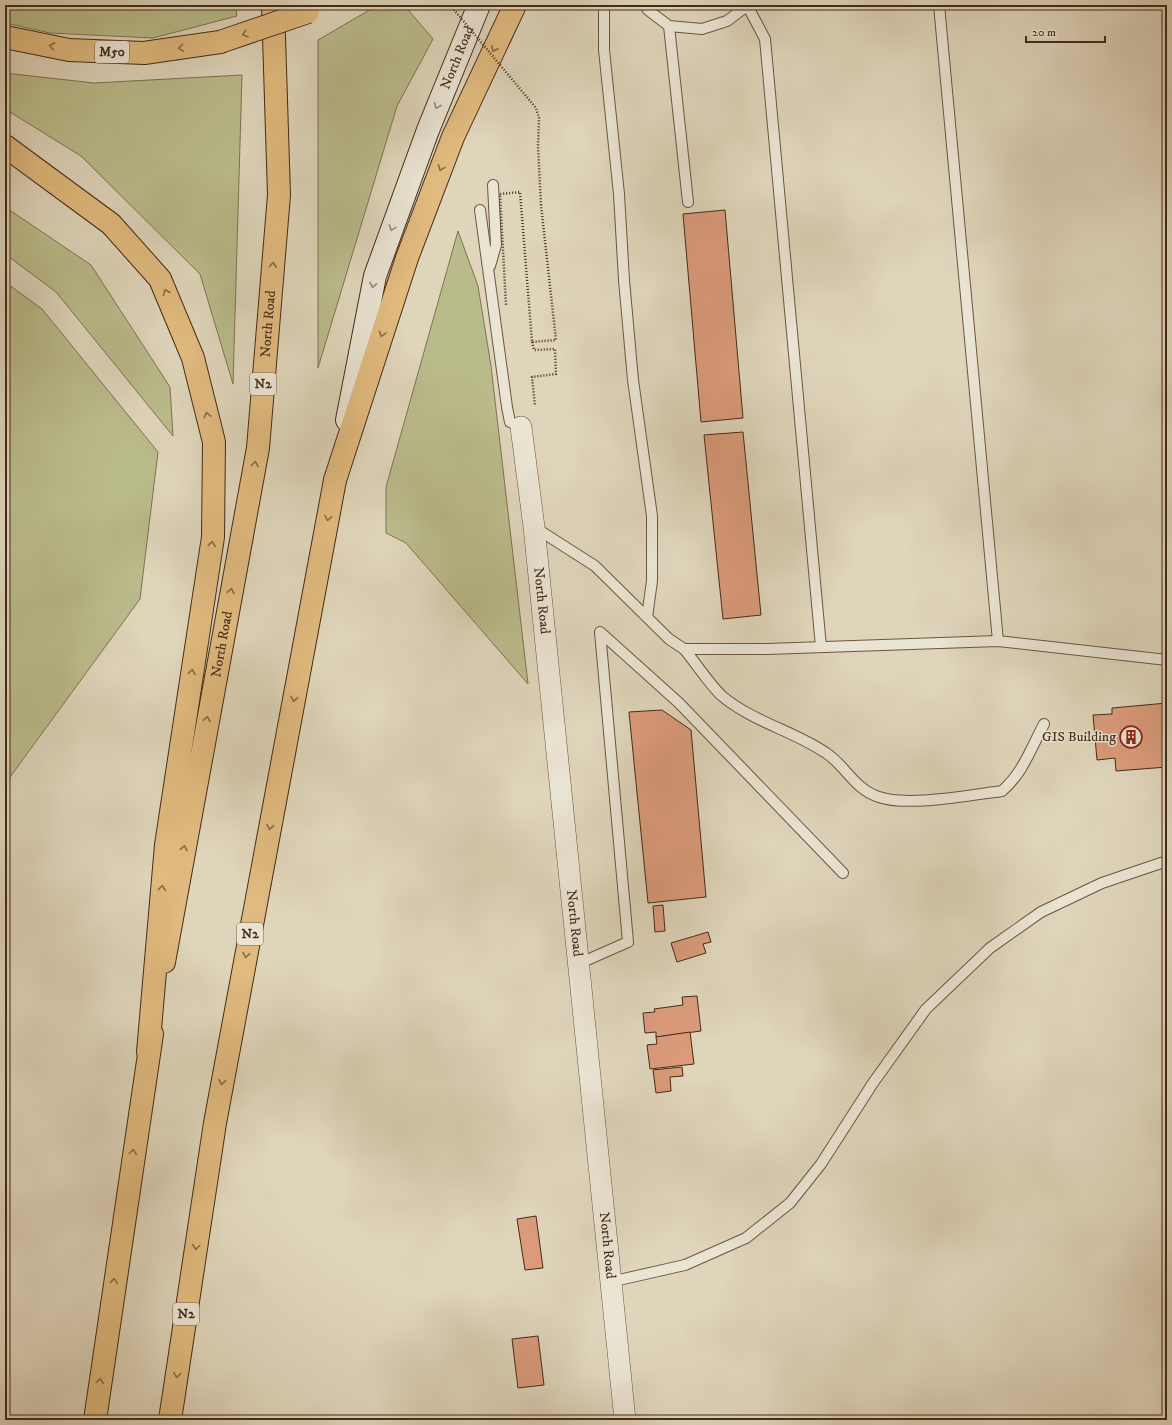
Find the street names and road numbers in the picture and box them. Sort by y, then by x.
street label: North Road [436,23,478,92]
road number: M50 [95,41,129,63]
street label: North Road [257,290,280,358]
road number: N2 [250,373,276,395]
street label: North Road [529,567,554,635]
street label: North Road [207,610,237,679]
street label: North Road [562,889,587,957]
road number: N2 [237,923,263,945]
street label: North Road [595,1211,620,1280]
road number: N2 [173,1303,199,1325]

